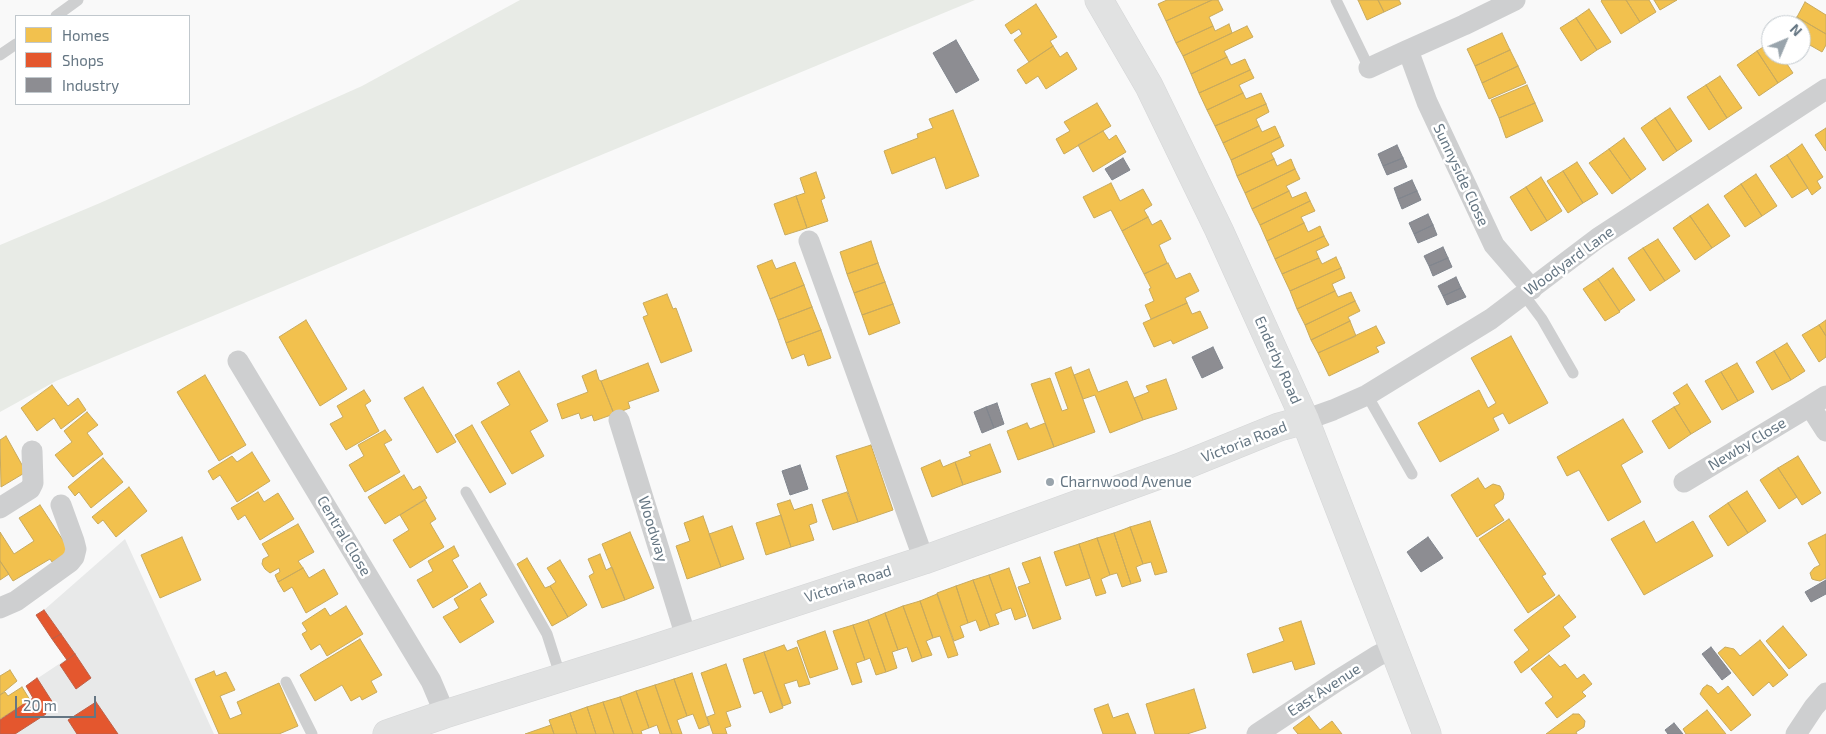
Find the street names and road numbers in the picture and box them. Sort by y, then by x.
street label: Sunnyside Close [1429,121,1493,229]
street label: Woodyard Lane [1521,223,1617,299]
street label: Enderby Road [1251,313,1305,407]
street label: Newby Close [1705,414,1789,474]
street label: Victoria Road [1199,417,1289,467]
street label: Central Close [313,493,375,579]
street label: Woodway [634,494,672,564]
street label: Victoria Road [802,561,894,607]
street label: East Avenue [1284,660,1364,720]

